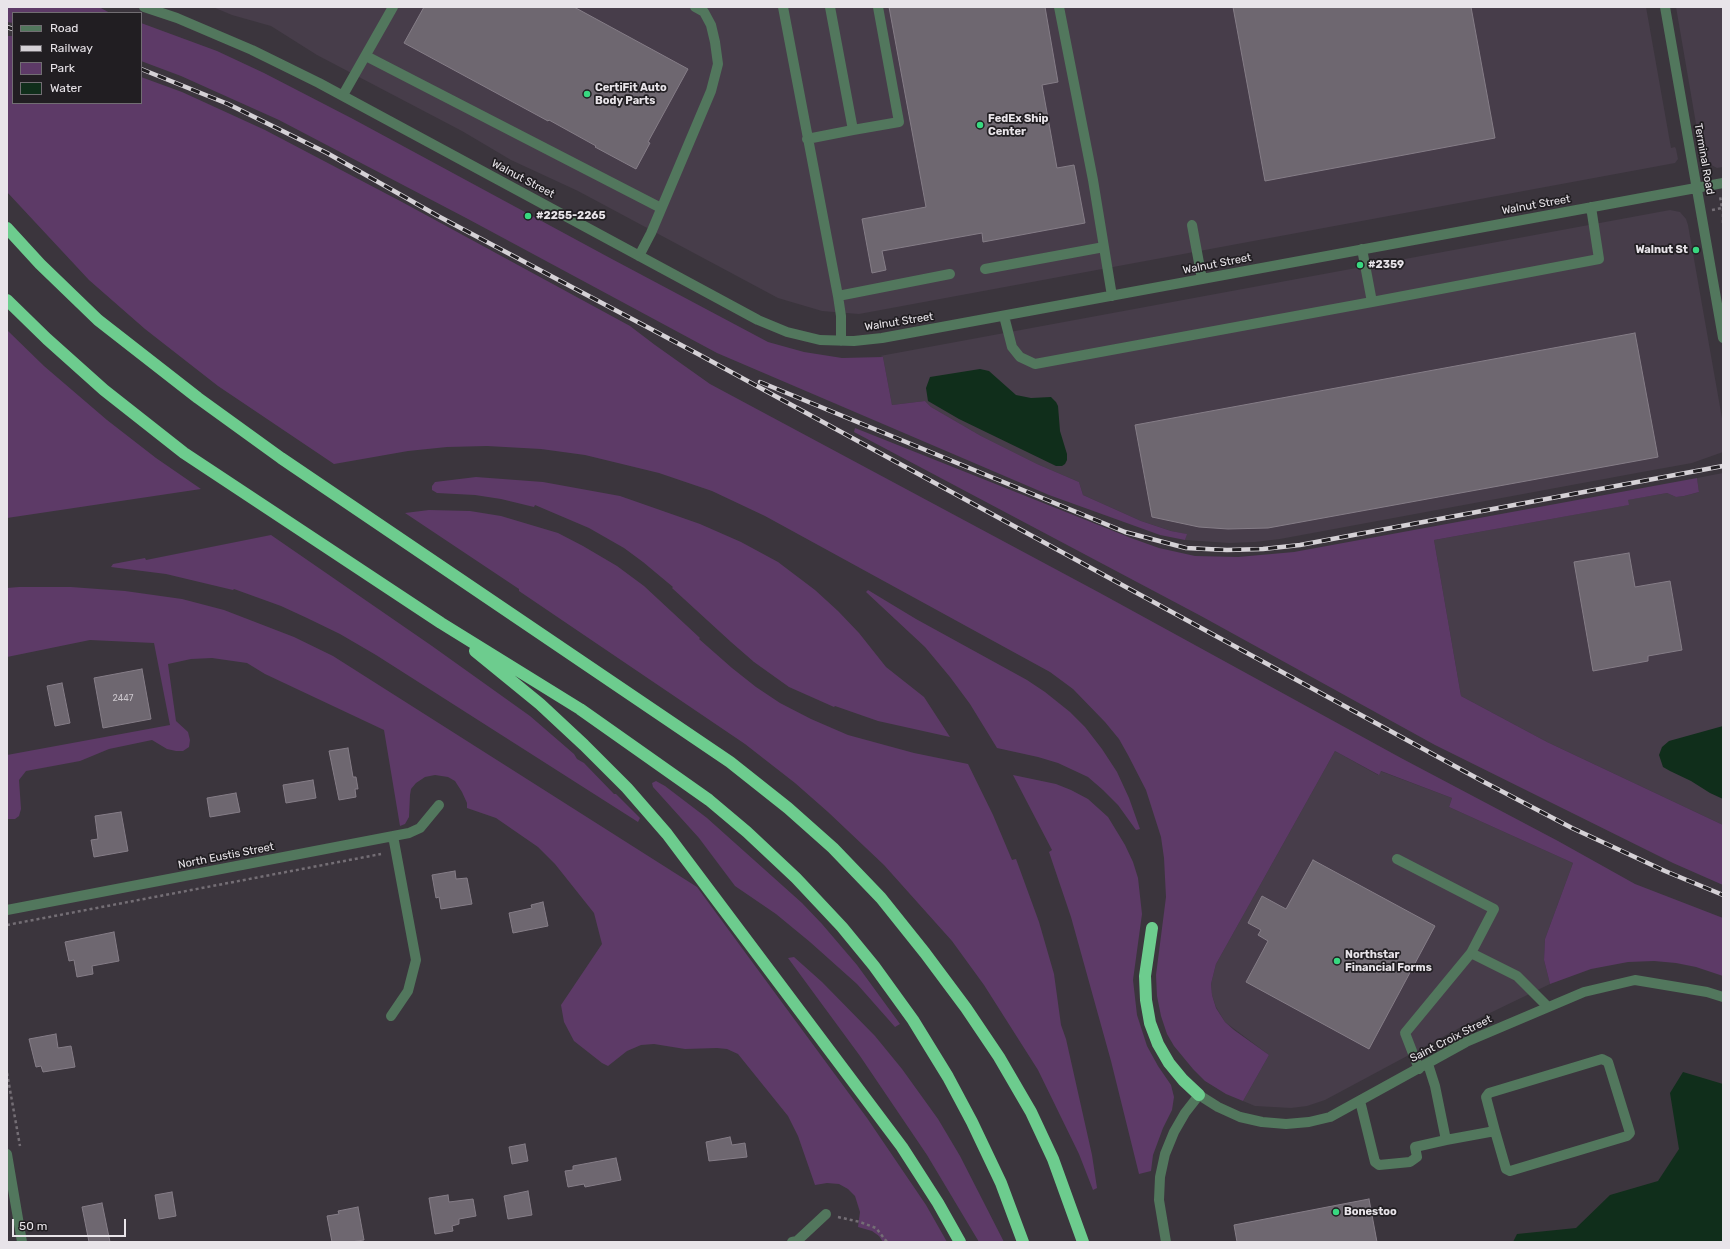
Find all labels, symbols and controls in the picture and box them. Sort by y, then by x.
legend [12,12,142,104]
text: Road [50,21,78,35]
text: Railway [50,41,93,55]
text: Park [50,61,75,75]
text: Water [50,81,82,95]
place label: CertiFit Auto Body Parts [595,81,667,107]
marker: CertiFit Auto Body Parts [582,89,592,99]
place label: FedEx Ship Center [988,112,1049,138]
marker: FedEx Ship Center [975,120,985,130]
street label: Terminal Road [1691,122,1717,196]
street label: Walnut Street [489,157,557,201]
street label: Walnut Street [1501,192,1571,218]
place label: #2255-2265 [536,209,606,223]
marker: #2255-2265 [523,211,533,221]
place label: Walnut St [1635,243,1688,257]
marker: Walnut St [1691,245,1701,255]
street label: Walnut Street [1182,251,1252,277]
place label: #2359 [1368,258,1404,272]
marker: #2359 [1355,260,1365,270]
street label: Walnut Street [864,310,934,334]
house number: 2447 [113,693,133,703]
street label: North Eustis Street [177,840,275,872]
place label: Northstar Financial Forms [1345,948,1432,974]
marker: Northstar Financial Forms [1332,956,1342,966]
street label: Saint Croix Street [1408,1013,1494,1065]
place label: Bonestoo [1344,1205,1397,1219]
marker: Bonestoo [1331,1207,1341,1217]
scale bar [14,1211,128,1237]
text: 50 m [19,1219,47,1233]

